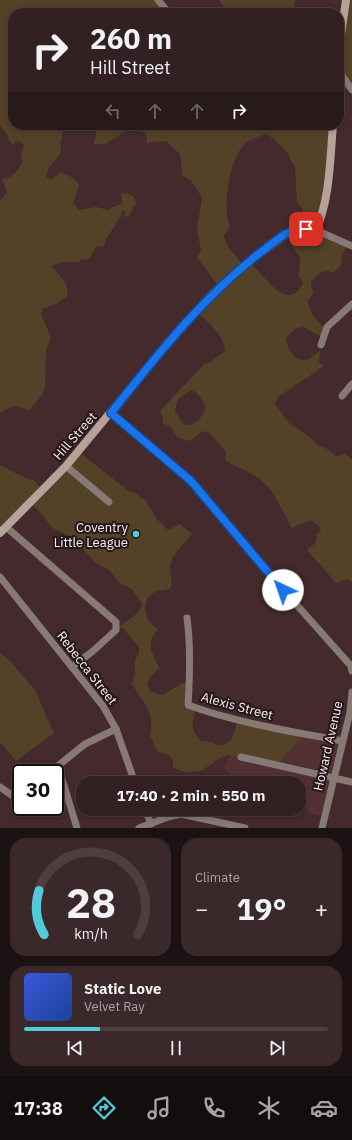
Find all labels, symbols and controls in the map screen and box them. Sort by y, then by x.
text: 260 m [90,20,172,57]
icon: right [24,24,76,76]
text: Hill Street [90,56,171,79]
icon: left [102,100,124,122]
icon: ahead [144,100,166,122]
icon: ahead [186,100,208,122]
icon: right [228,100,250,122]
pin [289,212,323,246]
icon: arrive [295,218,317,240]
street label: Hill Street [49,408,101,464]
place label: Coventry Little League [54,519,129,551]
marker: Coventry Little League [131,529,141,539]
position arrow [262,569,304,611]
street label: Rebecca Street [53,628,121,708]
street label: Alexis Street [199,688,275,724]
street label: Howard Avenue [309,699,347,793]
speed limit sign: 30 [12,764,64,816]
text: 17:40 · 2 min · 550 m [117,786,265,805]
text: Climate [195,869,240,886]
text: 28 [66,875,115,929]
text: 19° [236,889,287,928]
text: − [195,894,208,923]
text: + [315,894,328,923]
text: km/h [74,924,107,943]
text: Static Love [84,979,161,998]
text: Velvet Ray [84,998,145,1015]
icon: previous [64,1037,86,1059]
icon: pause [165,1037,187,1059]
icon: next [266,1037,288,1059]
icon: directions [90,1094,118,1122]
icon: music [145,1094,173,1122]
icon: phone [200,1094,228,1122]
icon: climate [255,1094,283,1122]
icon: car [310,1094,338,1122]
text: 17:38 [14,1097,63,1120]

